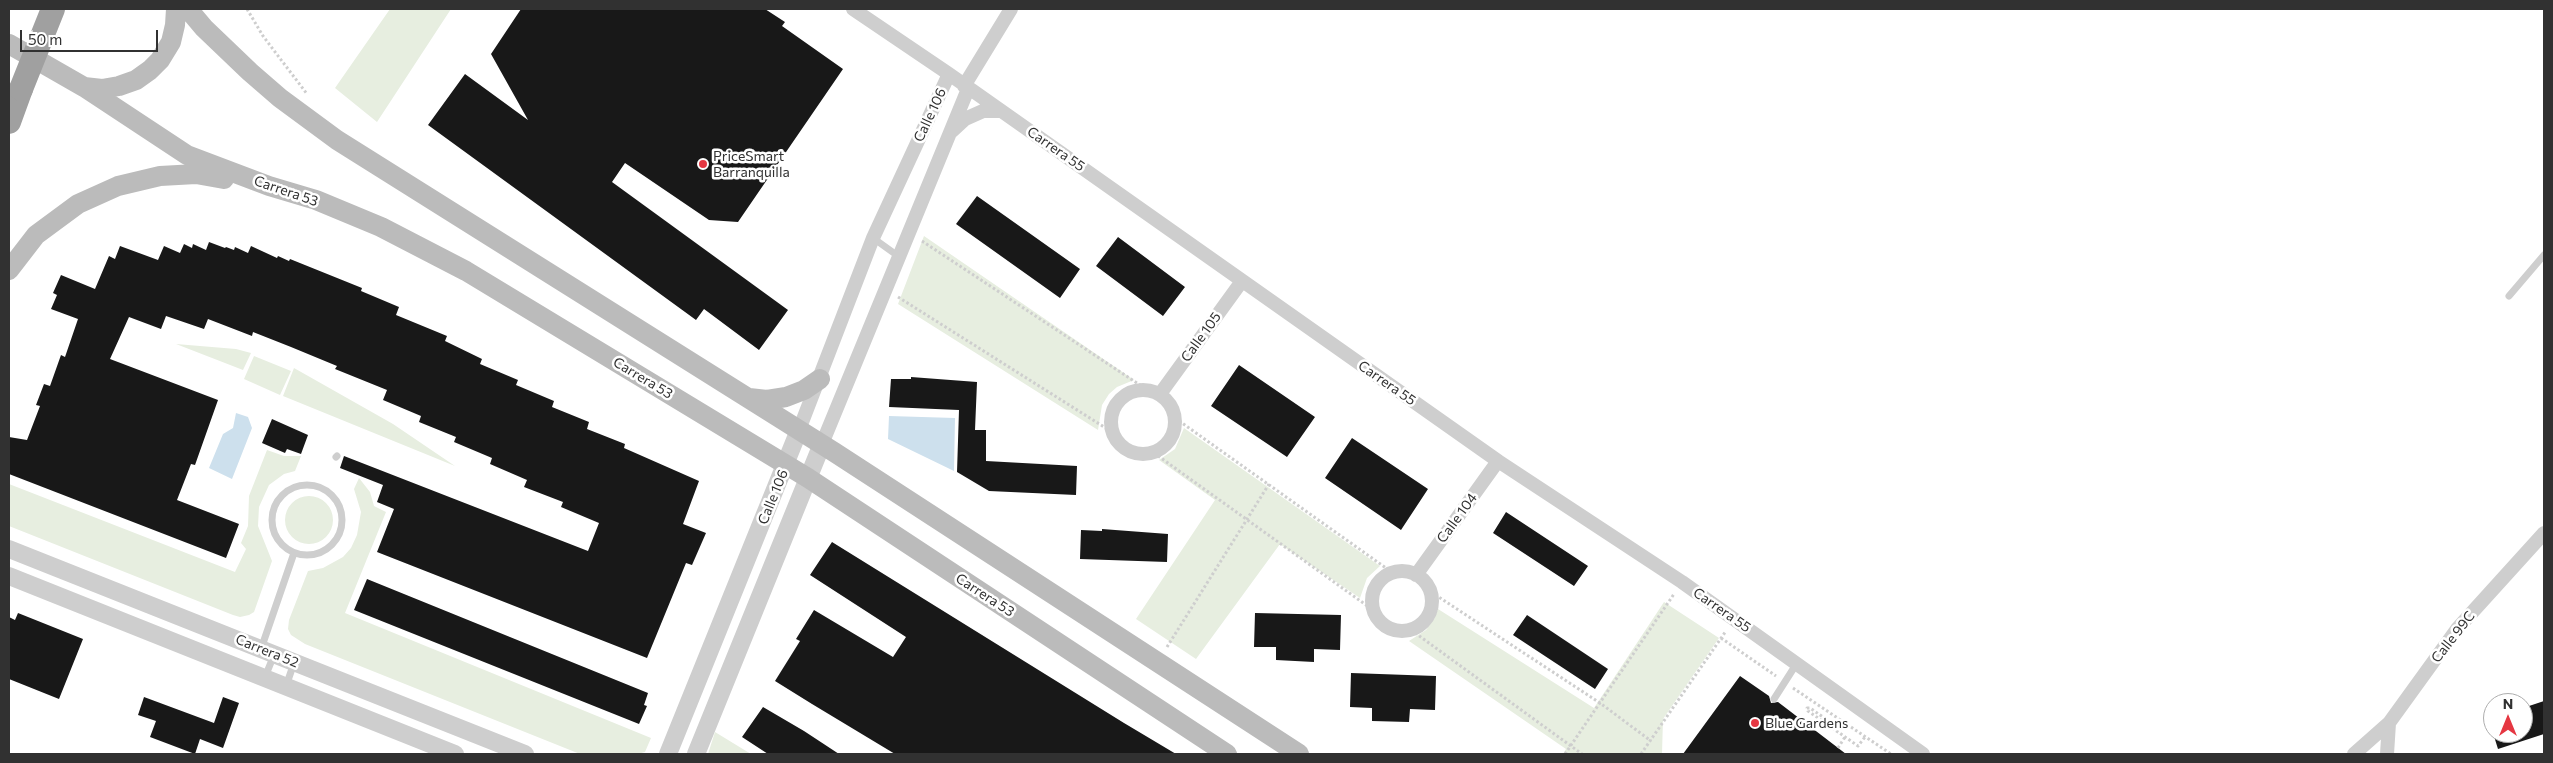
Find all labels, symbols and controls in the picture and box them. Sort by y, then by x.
scale bar [22,20,160,52]
text: 50 m [28,30,62,48]
street label: Calle 106 [910,85,950,145]
street label: Carrera 55 [1024,123,1088,175]
place label: PriceSmart Barranquilla [713,148,790,180]
marker: PriceSmart Barranquilla [697,158,709,170]
street label: Carrera 53 [252,172,320,210]
street label: Calle 105 [1177,309,1225,365]
street label: Carrera 53 [610,354,676,402]
street label: Carrera 55 [1355,357,1419,409]
street label: Calle 106 [754,467,792,527]
street label: Calle 104 [1433,490,1481,546]
street label: Carrera 53 [952,570,1018,620]
street label: Carrera 55 [1690,584,1754,636]
street label: Calle 99C [2428,608,2478,666]
street label: Carrera 52 [233,631,301,671]
north arrow [2483,693,2533,743]
text: N [2503,695,2513,712]
place label: Blue Gardens [1765,715,1848,731]
marker: Blue Gardens [1749,717,1761,729]

